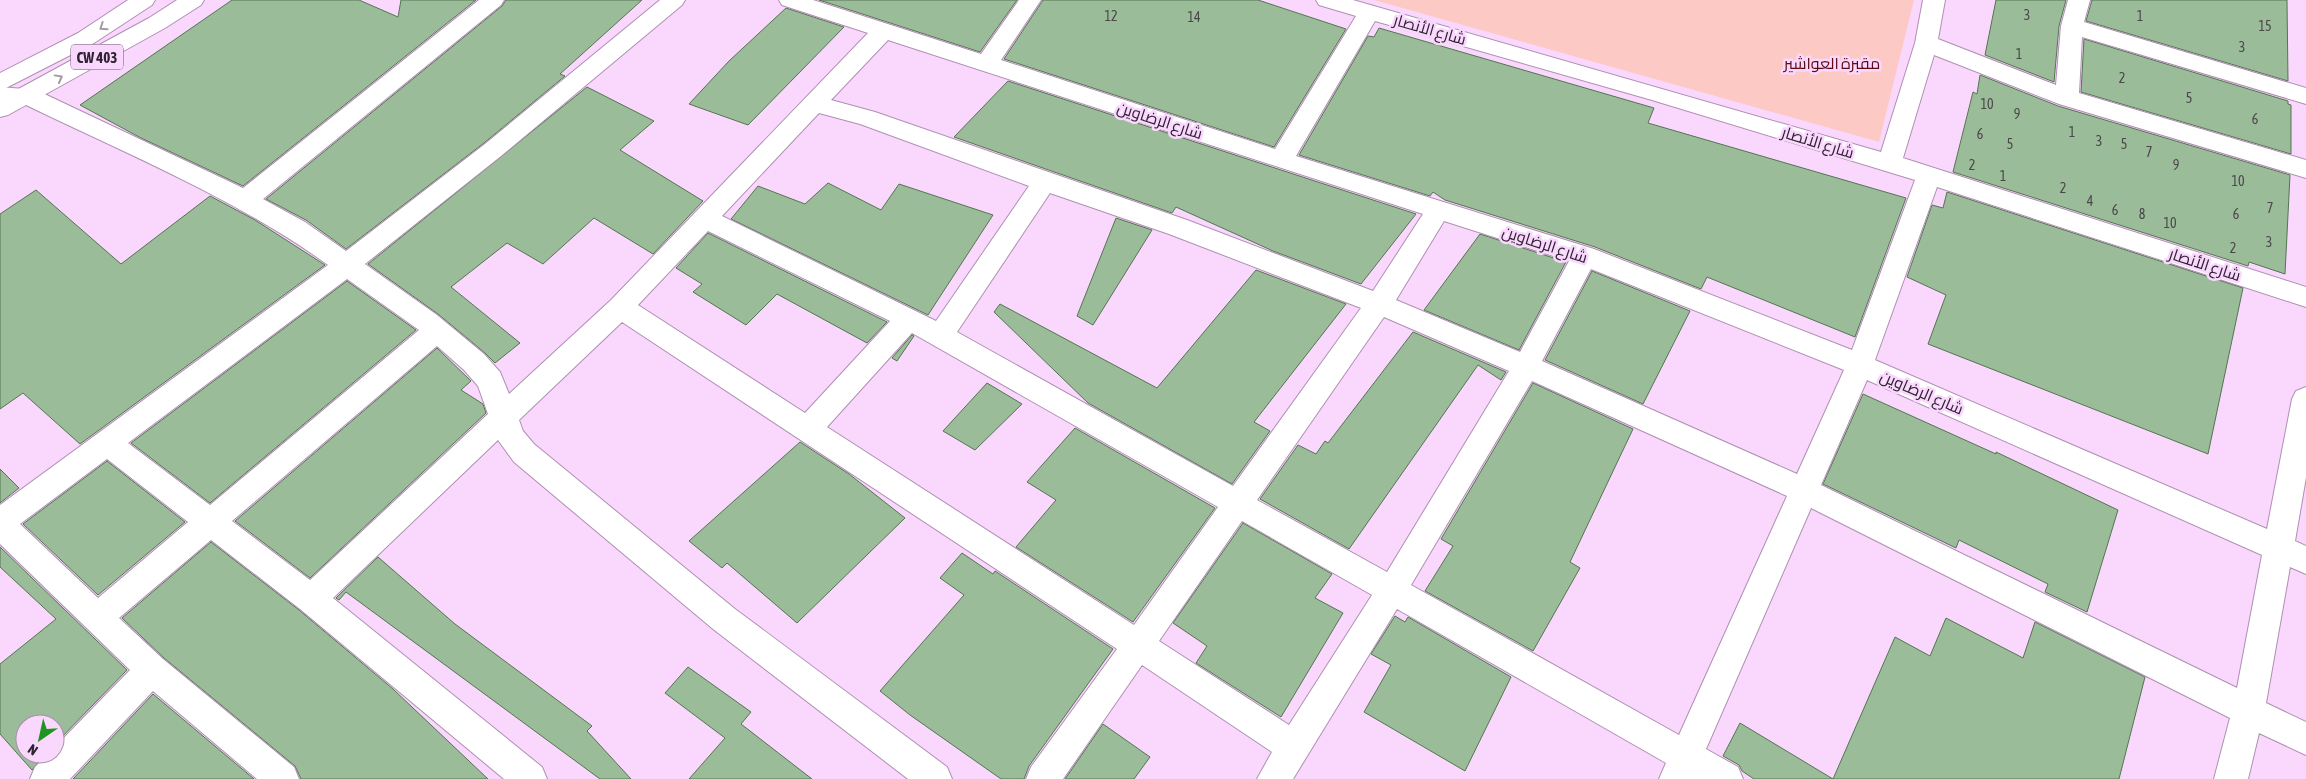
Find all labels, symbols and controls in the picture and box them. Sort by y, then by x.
house number: 3 [2024,7,2030,23]
house number: 12 [1104,8,1118,24]
house number: 1 [2137,8,2143,24]
house number: 14 [1187,9,1201,25]
street label: شارع الأنصار [1390,10,1468,51]
house number: 15 [2258,18,2272,34]
one-way arrow [99,21,109,30]
house number: 3 [2239,39,2245,55]
road number: CW 403 [71,44,123,70]
house number: 1 [2016,46,2022,62]
park label: مقبرة العواشير [1783,54,1880,73]
house number: 2 [2119,70,2125,86]
one-way arrow [53,75,62,85]
house number: 5 [2186,90,2192,106]
house number: 10 [1980,96,1994,112]
street label: شارع الرضاوين [1114,98,1205,145]
house number: 9 [2014,106,2020,122]
house number: 6 [2252,111,2259,127]
street label: شارع الأنصار [1778,122,1856,164]
house number: 1 [2069,124,2075,140]
house number: 6 [1977,126,1984,142]
house number: 3 [2096,133,2102,149]
house number: 5 [2007,136,2013,152]
house number: 5 [2121,136,2127,152]
house number: 7 [2146,144,2152,160]
house number: 2 [1969,157,1975,173]
house number: 9 [2173,157,2179,173]
house number: 1 [2000,168,2006,184]
house number: 10 [2231,173,2245,189]
house number: 2 [2060,180,2066,196]
house number: 4 [2087,193,2094,209]
house number: 7 [2267,200,2273,216]
house number: 6 [2112,202,2119,218]
house number: 8 [2139,206,2146,222]
house number: 6 [2233,206,2240,222]
house number: 10 [2163,215,2177,231]
street label: شارع الرضاوين [1499,222,1590,269]
house number: 3 [2266,234,2272,250]
house number: 2 [2230,240,2236,256]
street label: شارع الأنصار [2165,244,2243,287]
street label: شارع الرضاوين [1876,366,1966,420]
north arrow [15,714,65,764]
text: N [25,741,41,759]

